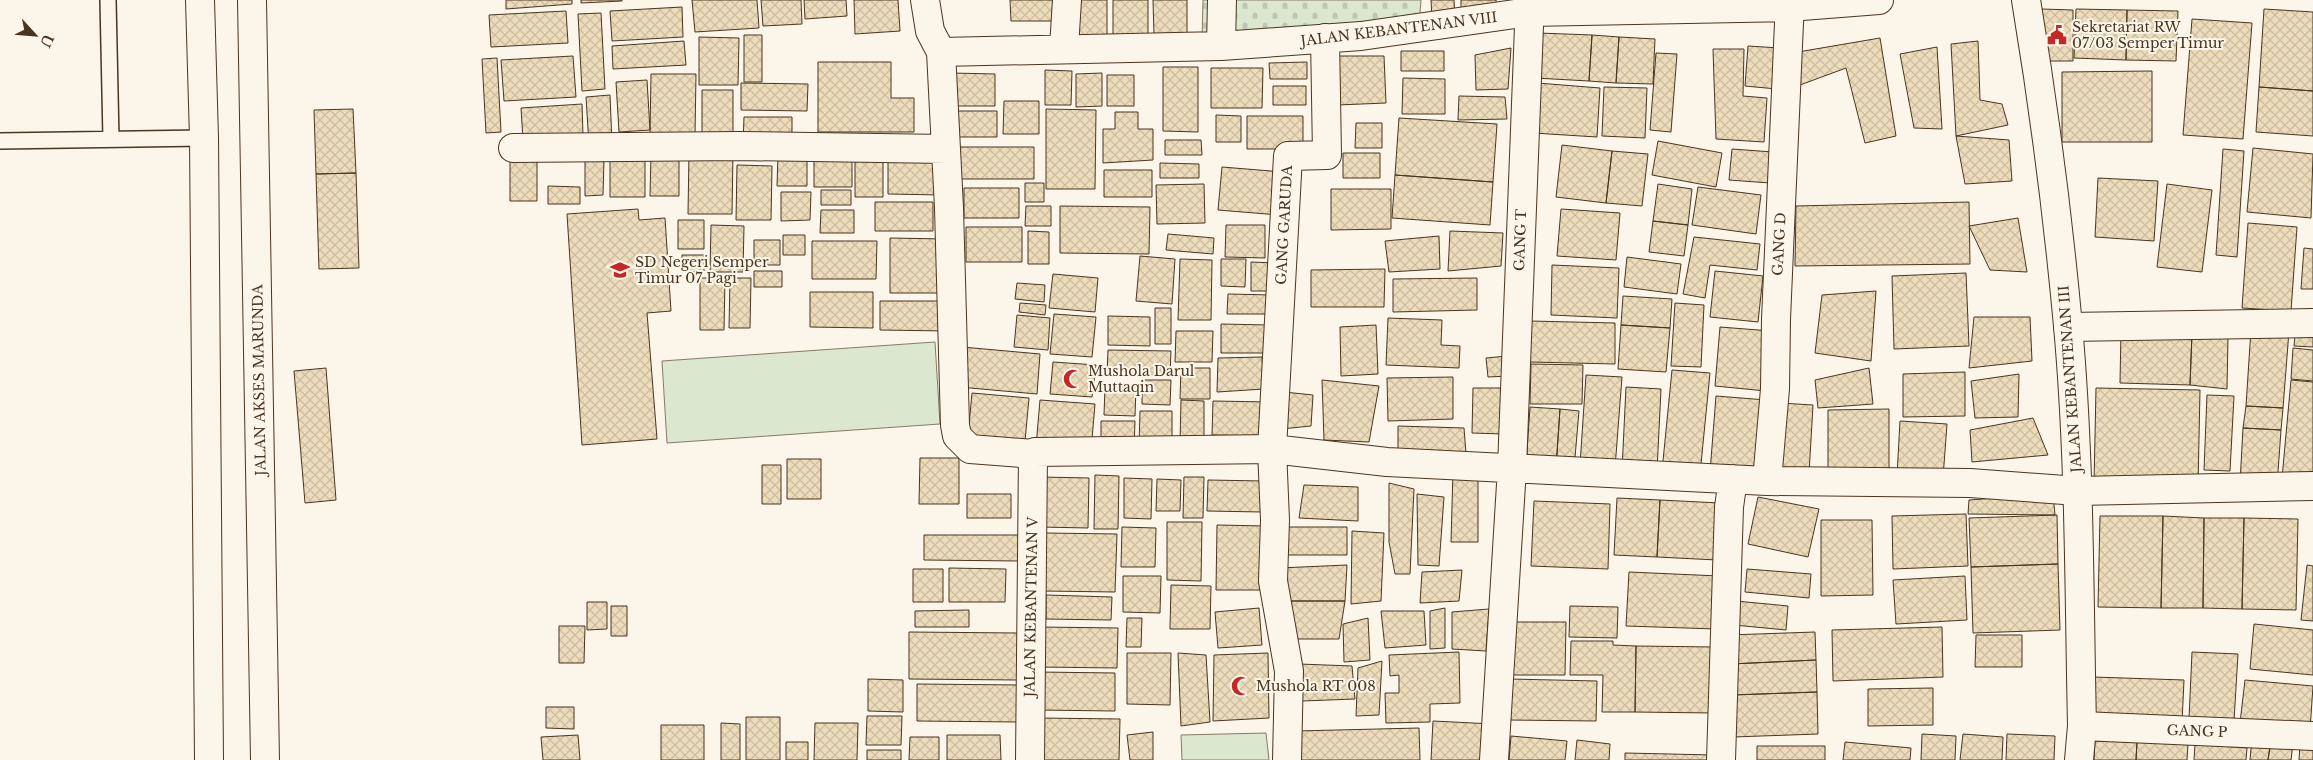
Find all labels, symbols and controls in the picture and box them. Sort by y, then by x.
street label: JALAN KEBANTENAN VIII [1298,8,1499,50]
north arrow [10,10,60,60]
place label: Sekretariat RW 07/03 Semper Timur [2072,18,2224,52]
public building icon: Sekretariat RW 07/03 Semper Timur [2046,24,2068,46]
text: U [36,31,57,51]
street label: GANG GARUDA [1272,165,1296,285]
street label: GANG T [1510,209,1530,271]
street label: GANG D [1768,212,1790,276]
place label: SD Negeri Semper Timur 07 Pagi [635,253,769,287]
school or university icon: SD Negeri Semper Timur 07 Pagi [609,259,631,281]
street label: JALAN AKSES MARUNDA [248,284,270,478]
street label: JALAN KEBANTENAN III [2054,285,2086,475]
place label: Mushola Darul Muttaqin [1088,362,1195,396]
mosque icon: Mushola Darul Muttaqin [1062,368,1084,390]
street label: JALAN KEBANTENAN V [1020,516,1042,699]
mosque icon: Mushola RT 008 [1230,675,1252,697]
place label: Mushola RT 008 [1256,677,1376,695]
street label: GANG P [2166,721,2228,741]

